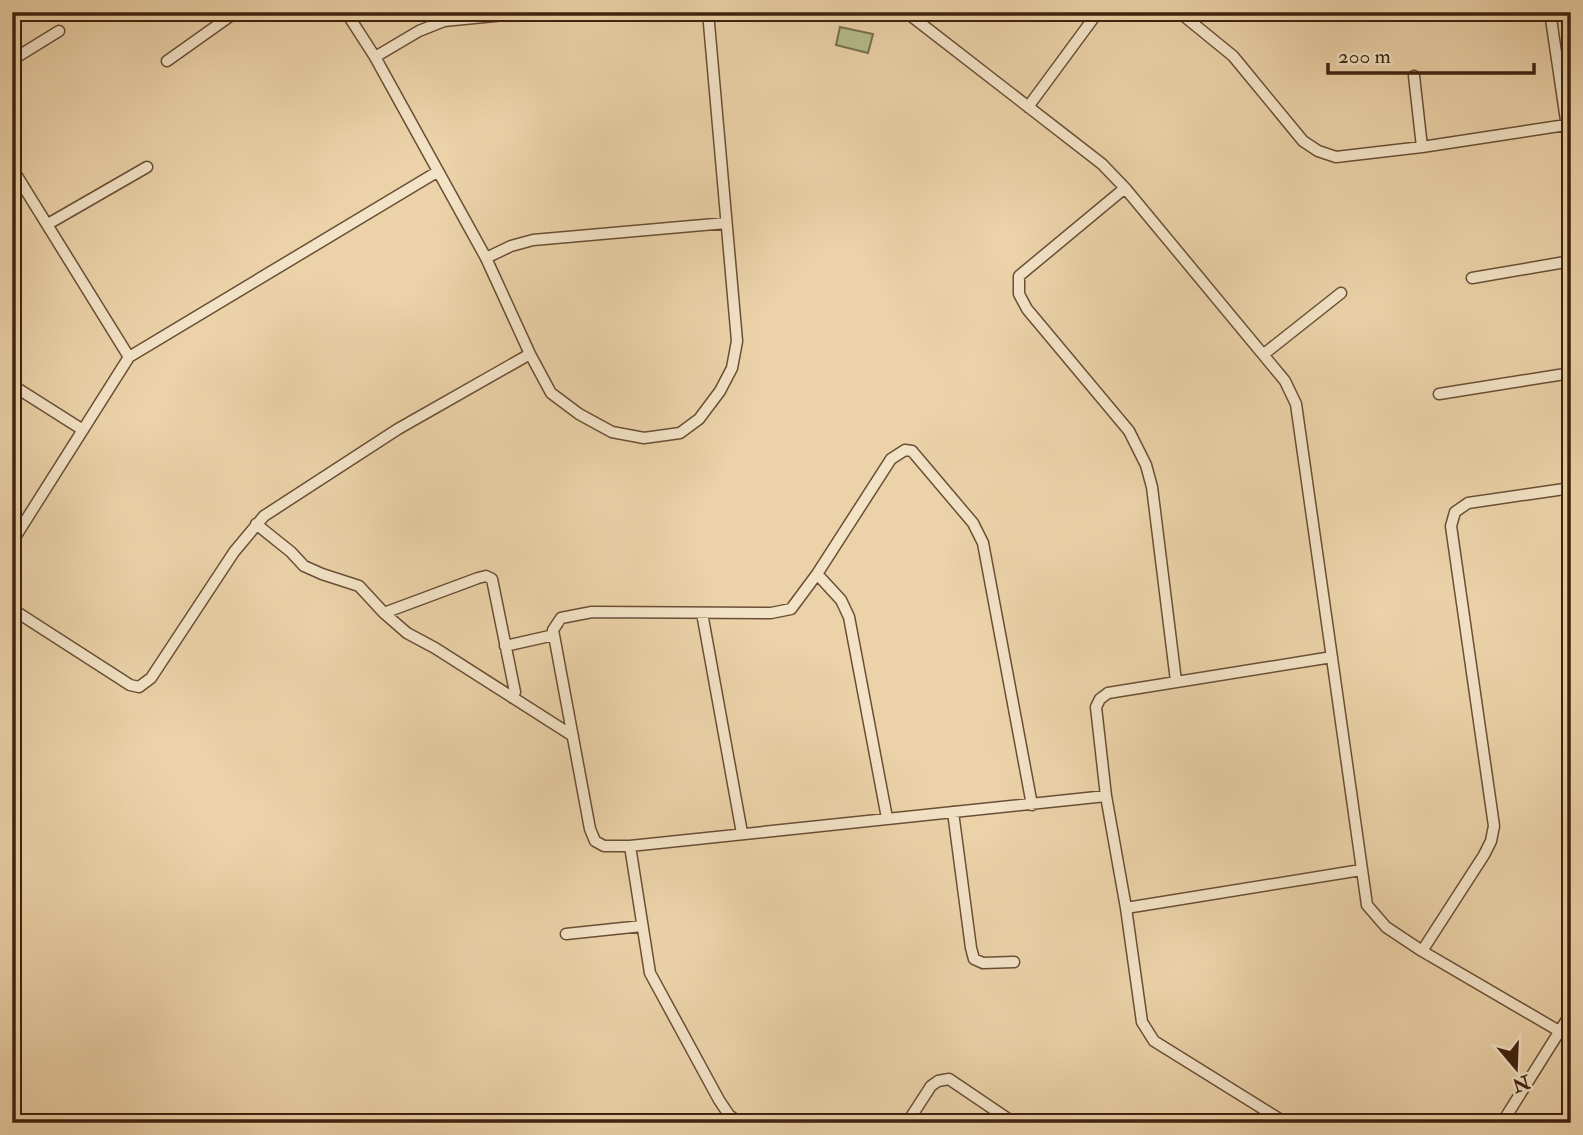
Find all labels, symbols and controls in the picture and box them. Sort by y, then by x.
scale bar [1328,32,1534,76]
text: 200 m [1338,43,1391,70]
north arrow [1482,1034,1552,1104]
text: N [1508,1069,1534,1098]

